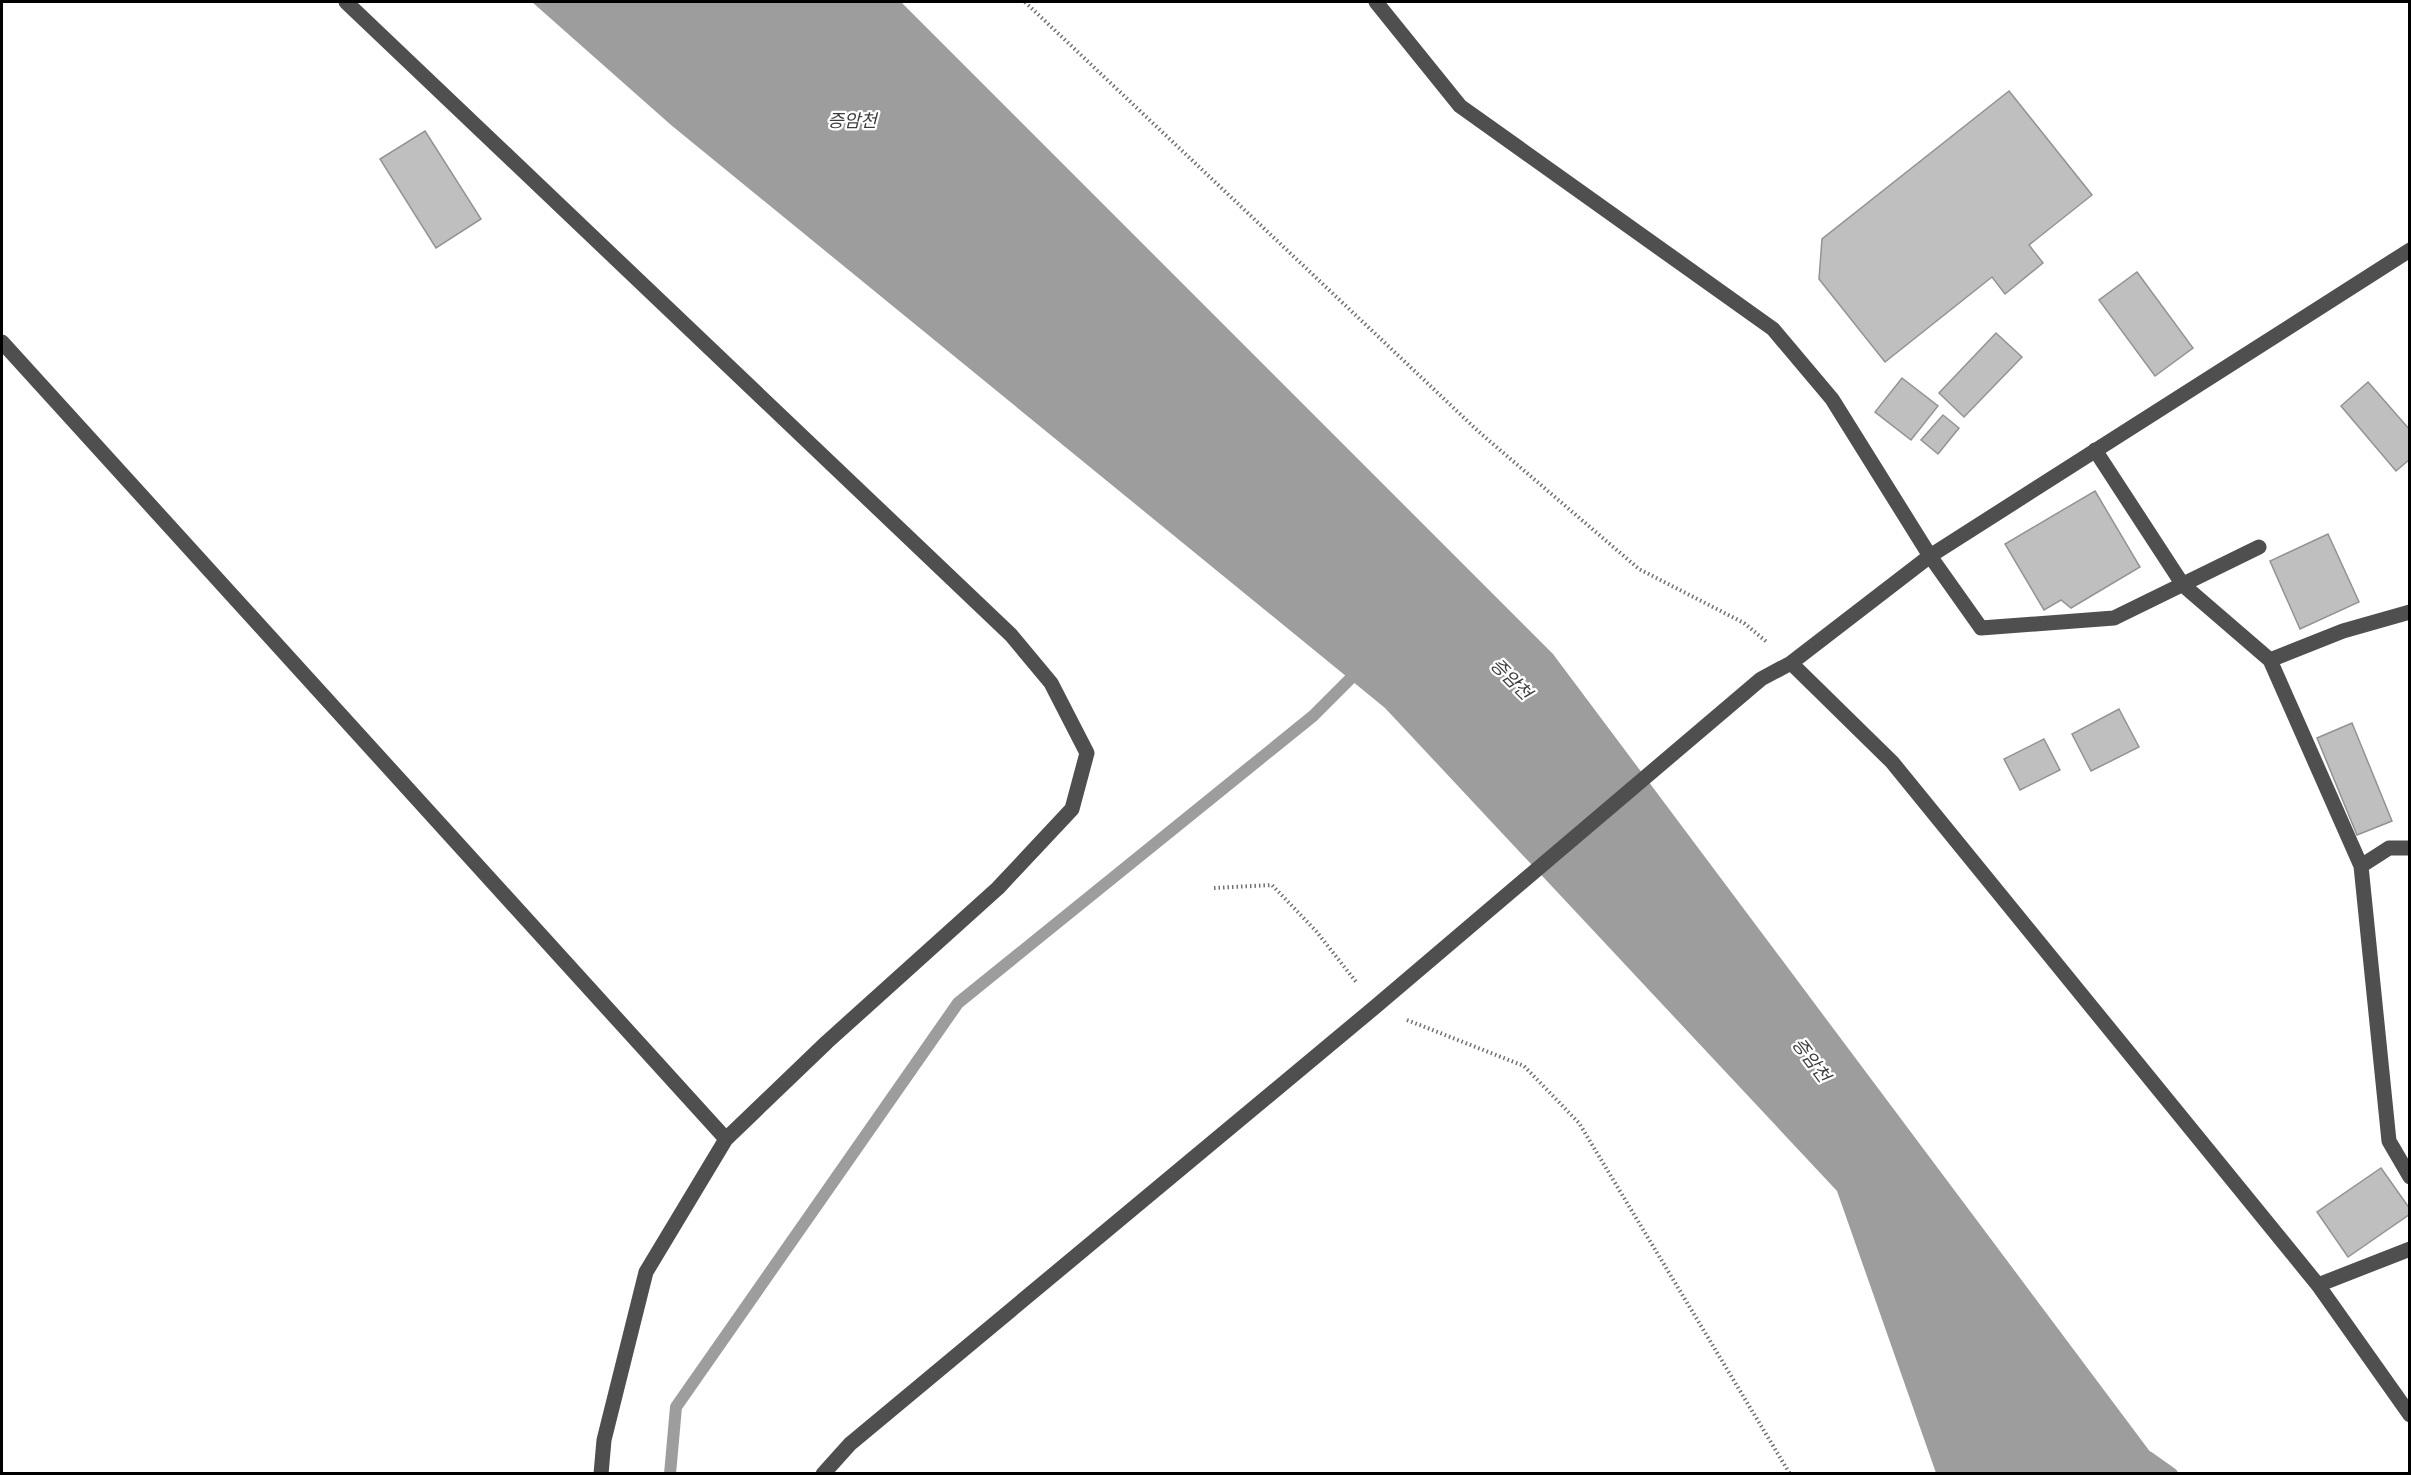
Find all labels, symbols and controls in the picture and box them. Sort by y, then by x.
water label: 증암천 [827,110,879,131]
water label: 증암천 [1486,654,1538,705]
water label: 증암천 [1788,1034,1836,1088]

